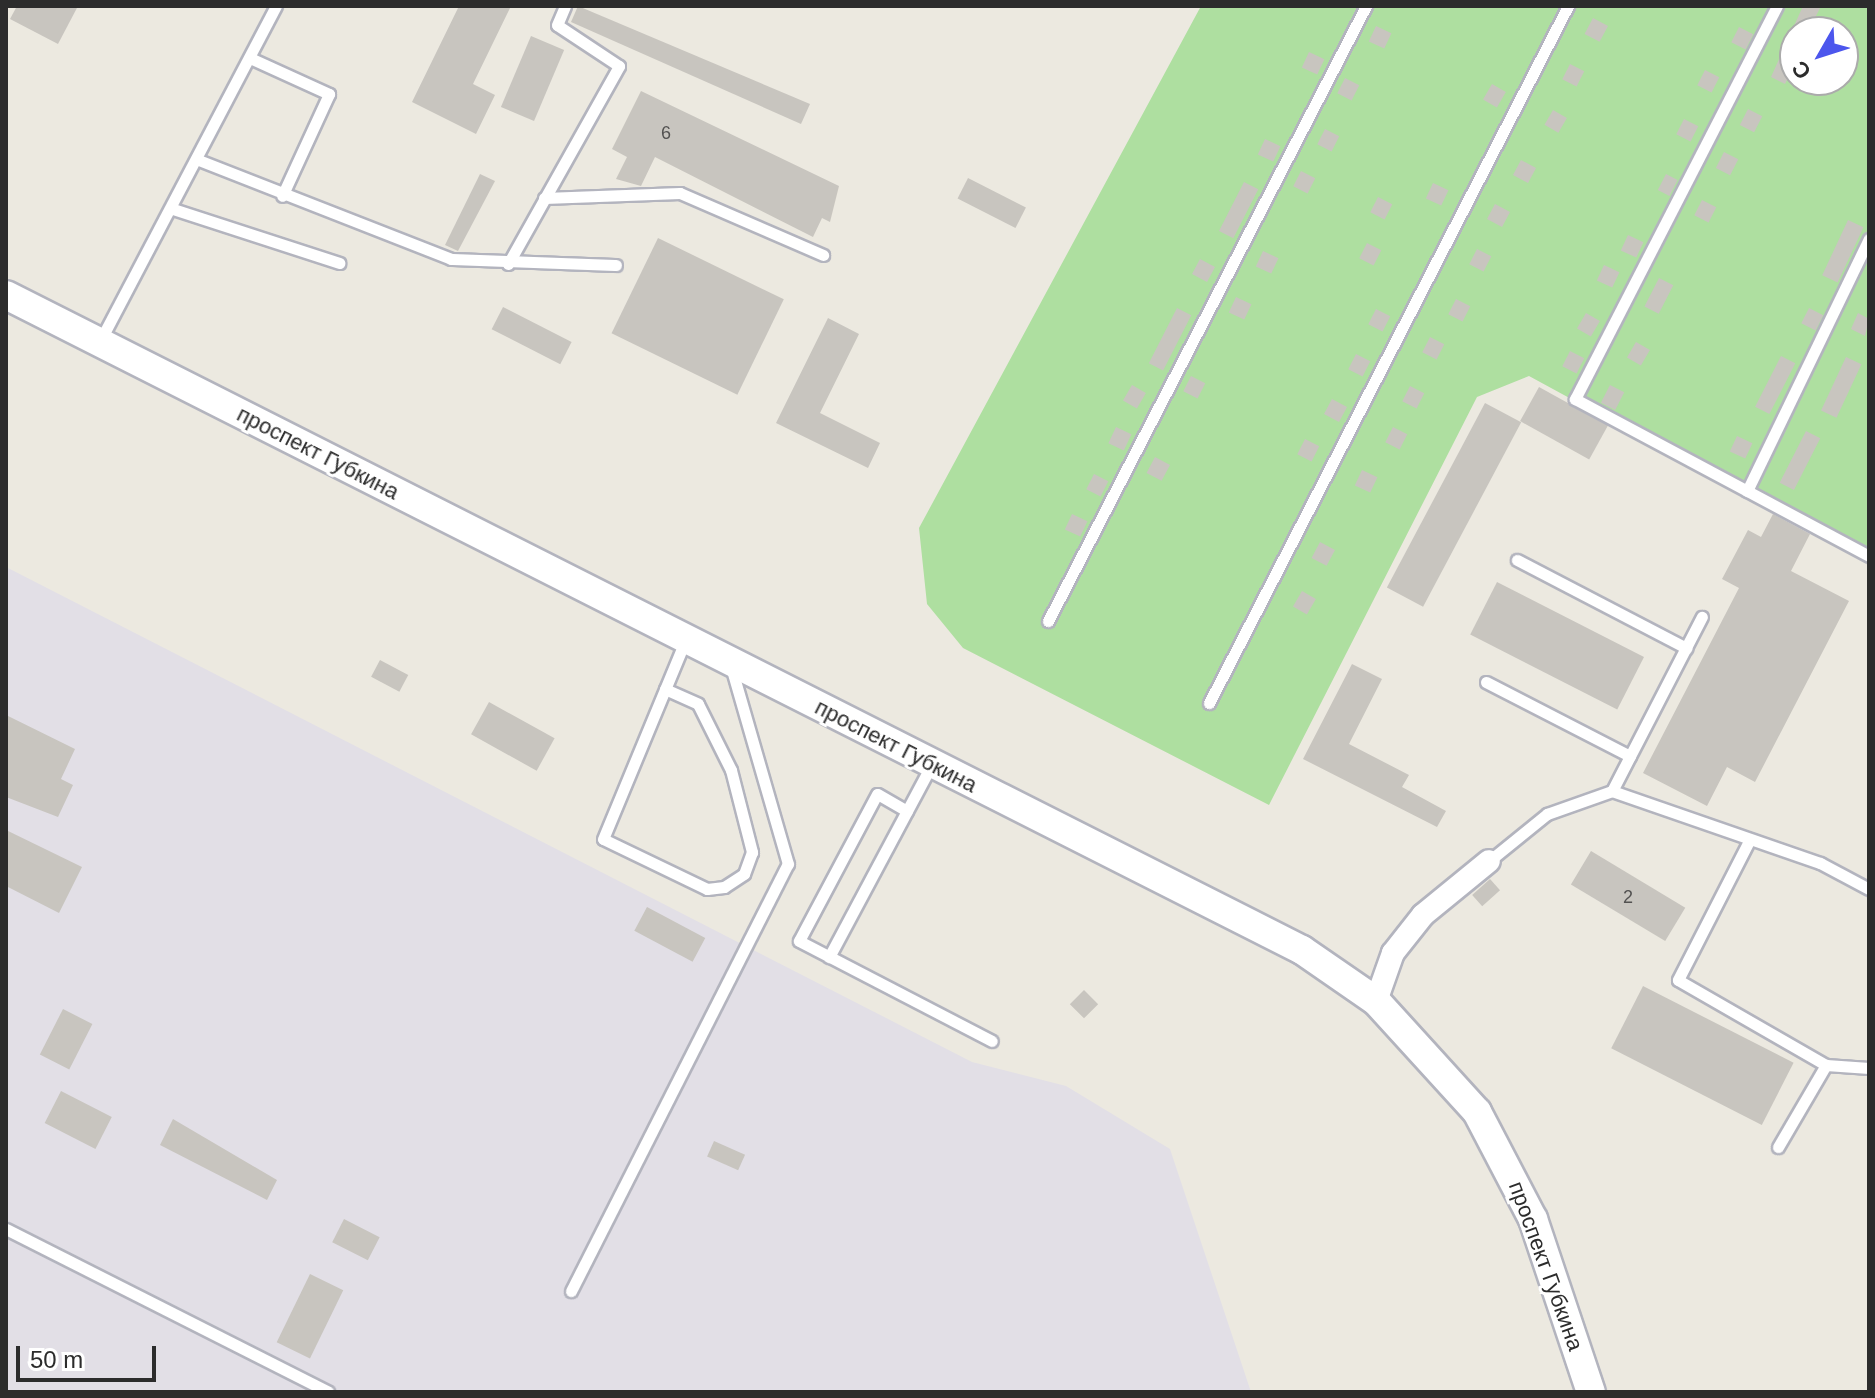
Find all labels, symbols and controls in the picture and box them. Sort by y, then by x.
north arrow [1779,16,1859,96]
text: С [1787,56,1816,84]
house number: 6 [661,122,671,144]
street label: проспект Губкина [233,401,403,505]
street label: проспект Губкина [811,694,981,798]
house number: 2 [1623,886,1633,908]
street label: проспект Губкина [1503,1178,1589,1354]
scale bar [20,1330,160,1380]
text: 50 m [30,1346,83,1373]

